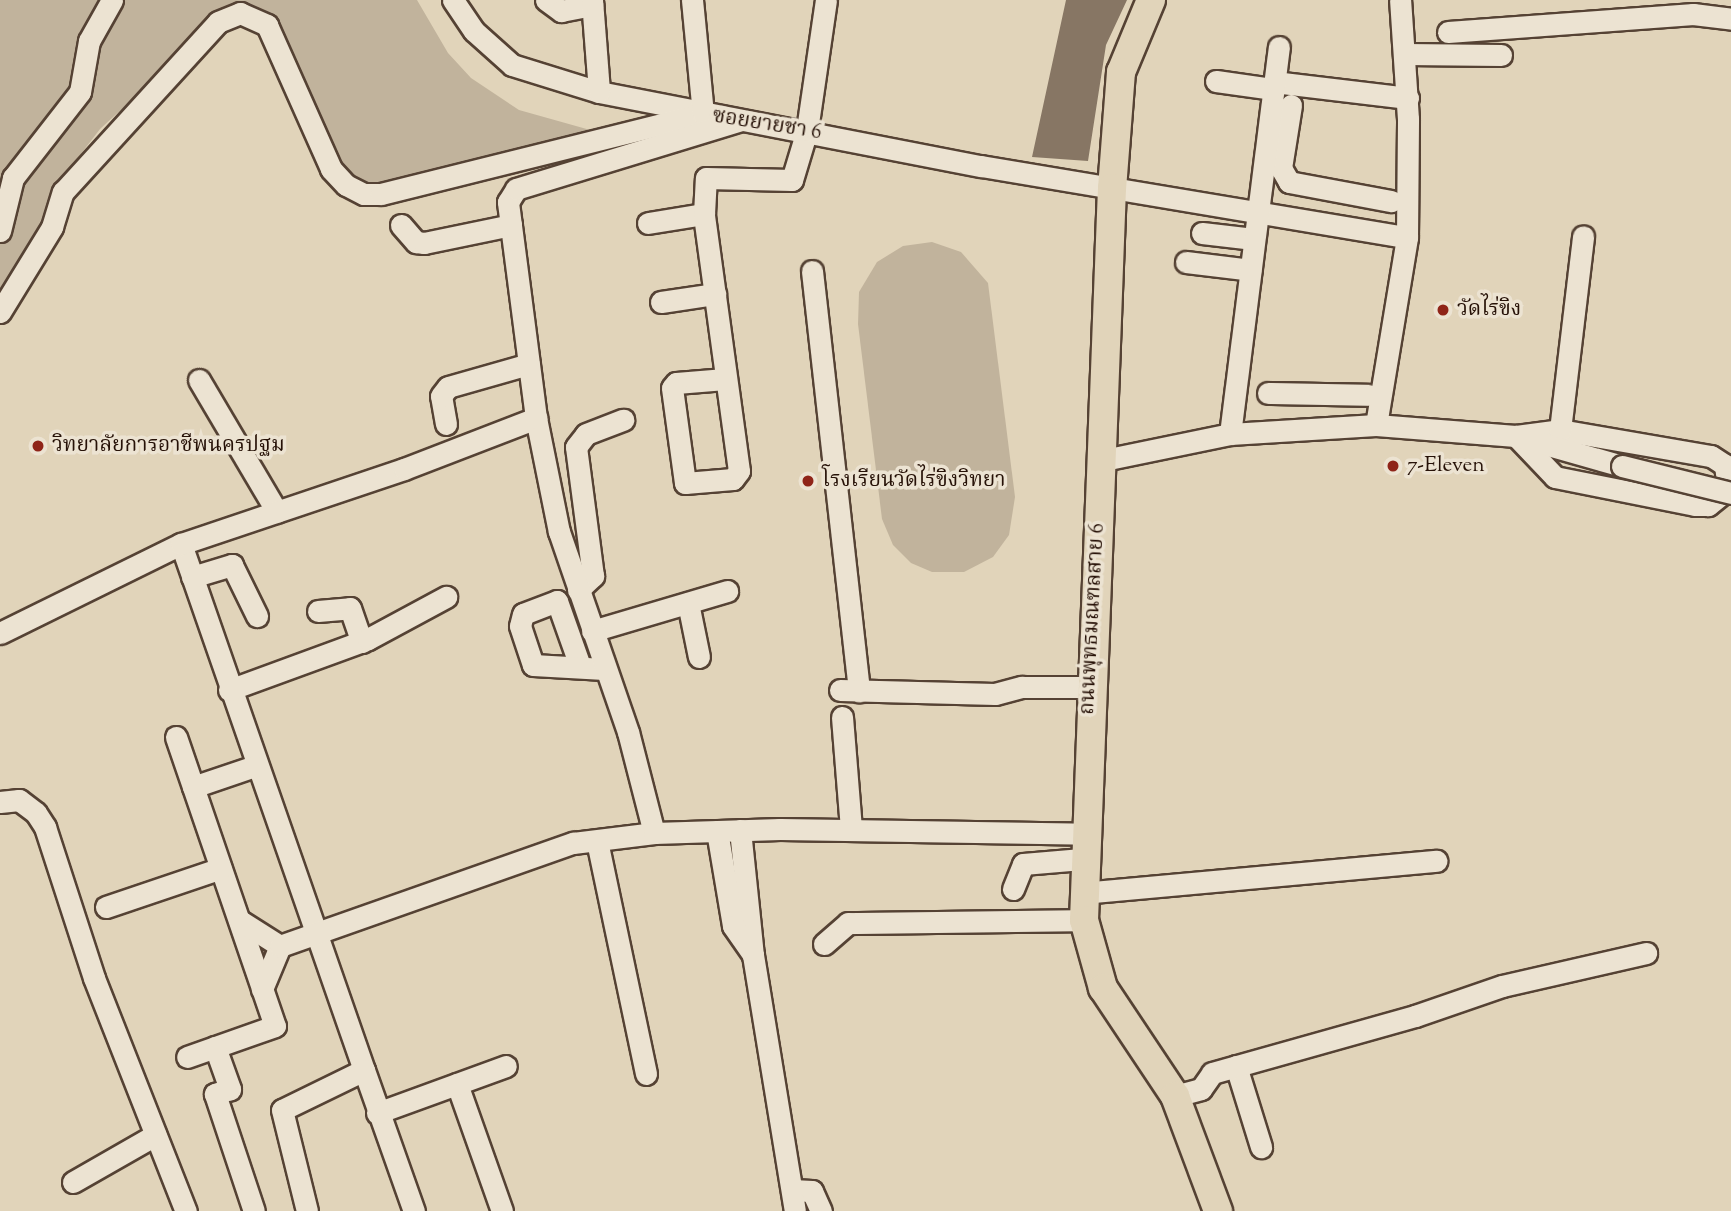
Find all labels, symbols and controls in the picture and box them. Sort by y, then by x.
street label: ซอยยายชา 6 [711,104,823,146]
place label: วัดไร่ขิง [1457,297,1521,323]
marker: วัดไร่ขิง [1435,302,1451,318]
place label: วิทยาลัยการอาชีพนครปฐม [52,433,285,459]
marker: วิทยาลัยการอาชีพนครปฐม [30,438,46,454]
place label: 7-Eleven [1407,453,1485,479]
marker: 7-Eleven [1385,458,1401,474]
place label: โรงเรียนวัดไร่ขิงวิทยา [822,468,1006,494]
marker: โรงเรียนวัดไร่ขิงวิทยา [800,473,816,489]
street label: ถนนพุทธมณฑลสาย 6 [1075,522,1111,716]

